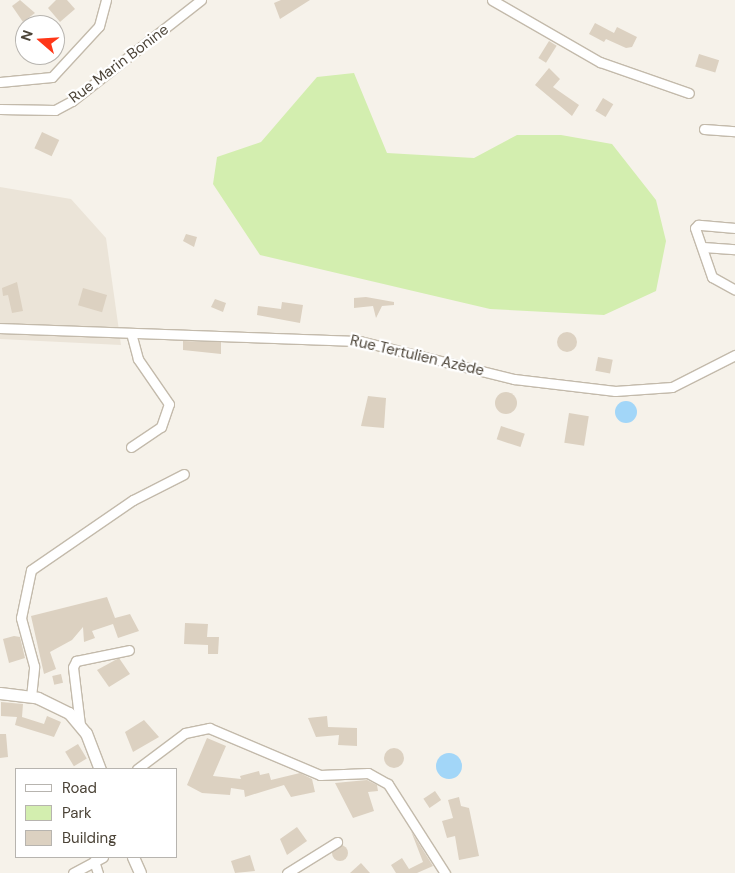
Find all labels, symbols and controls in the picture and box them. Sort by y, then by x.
north arrow [15,15,65,65]
street label: Rue Marin Bonine [66,21,172,107]
text: N [17,28,37,43]
street label: Rue Tertulien Azède [348,332,486,380]
legend [15,768,178,858]
text: Road [62,778,97,798]
text: Park [62,803,92,823]
text: Building [62,828,117,848]

